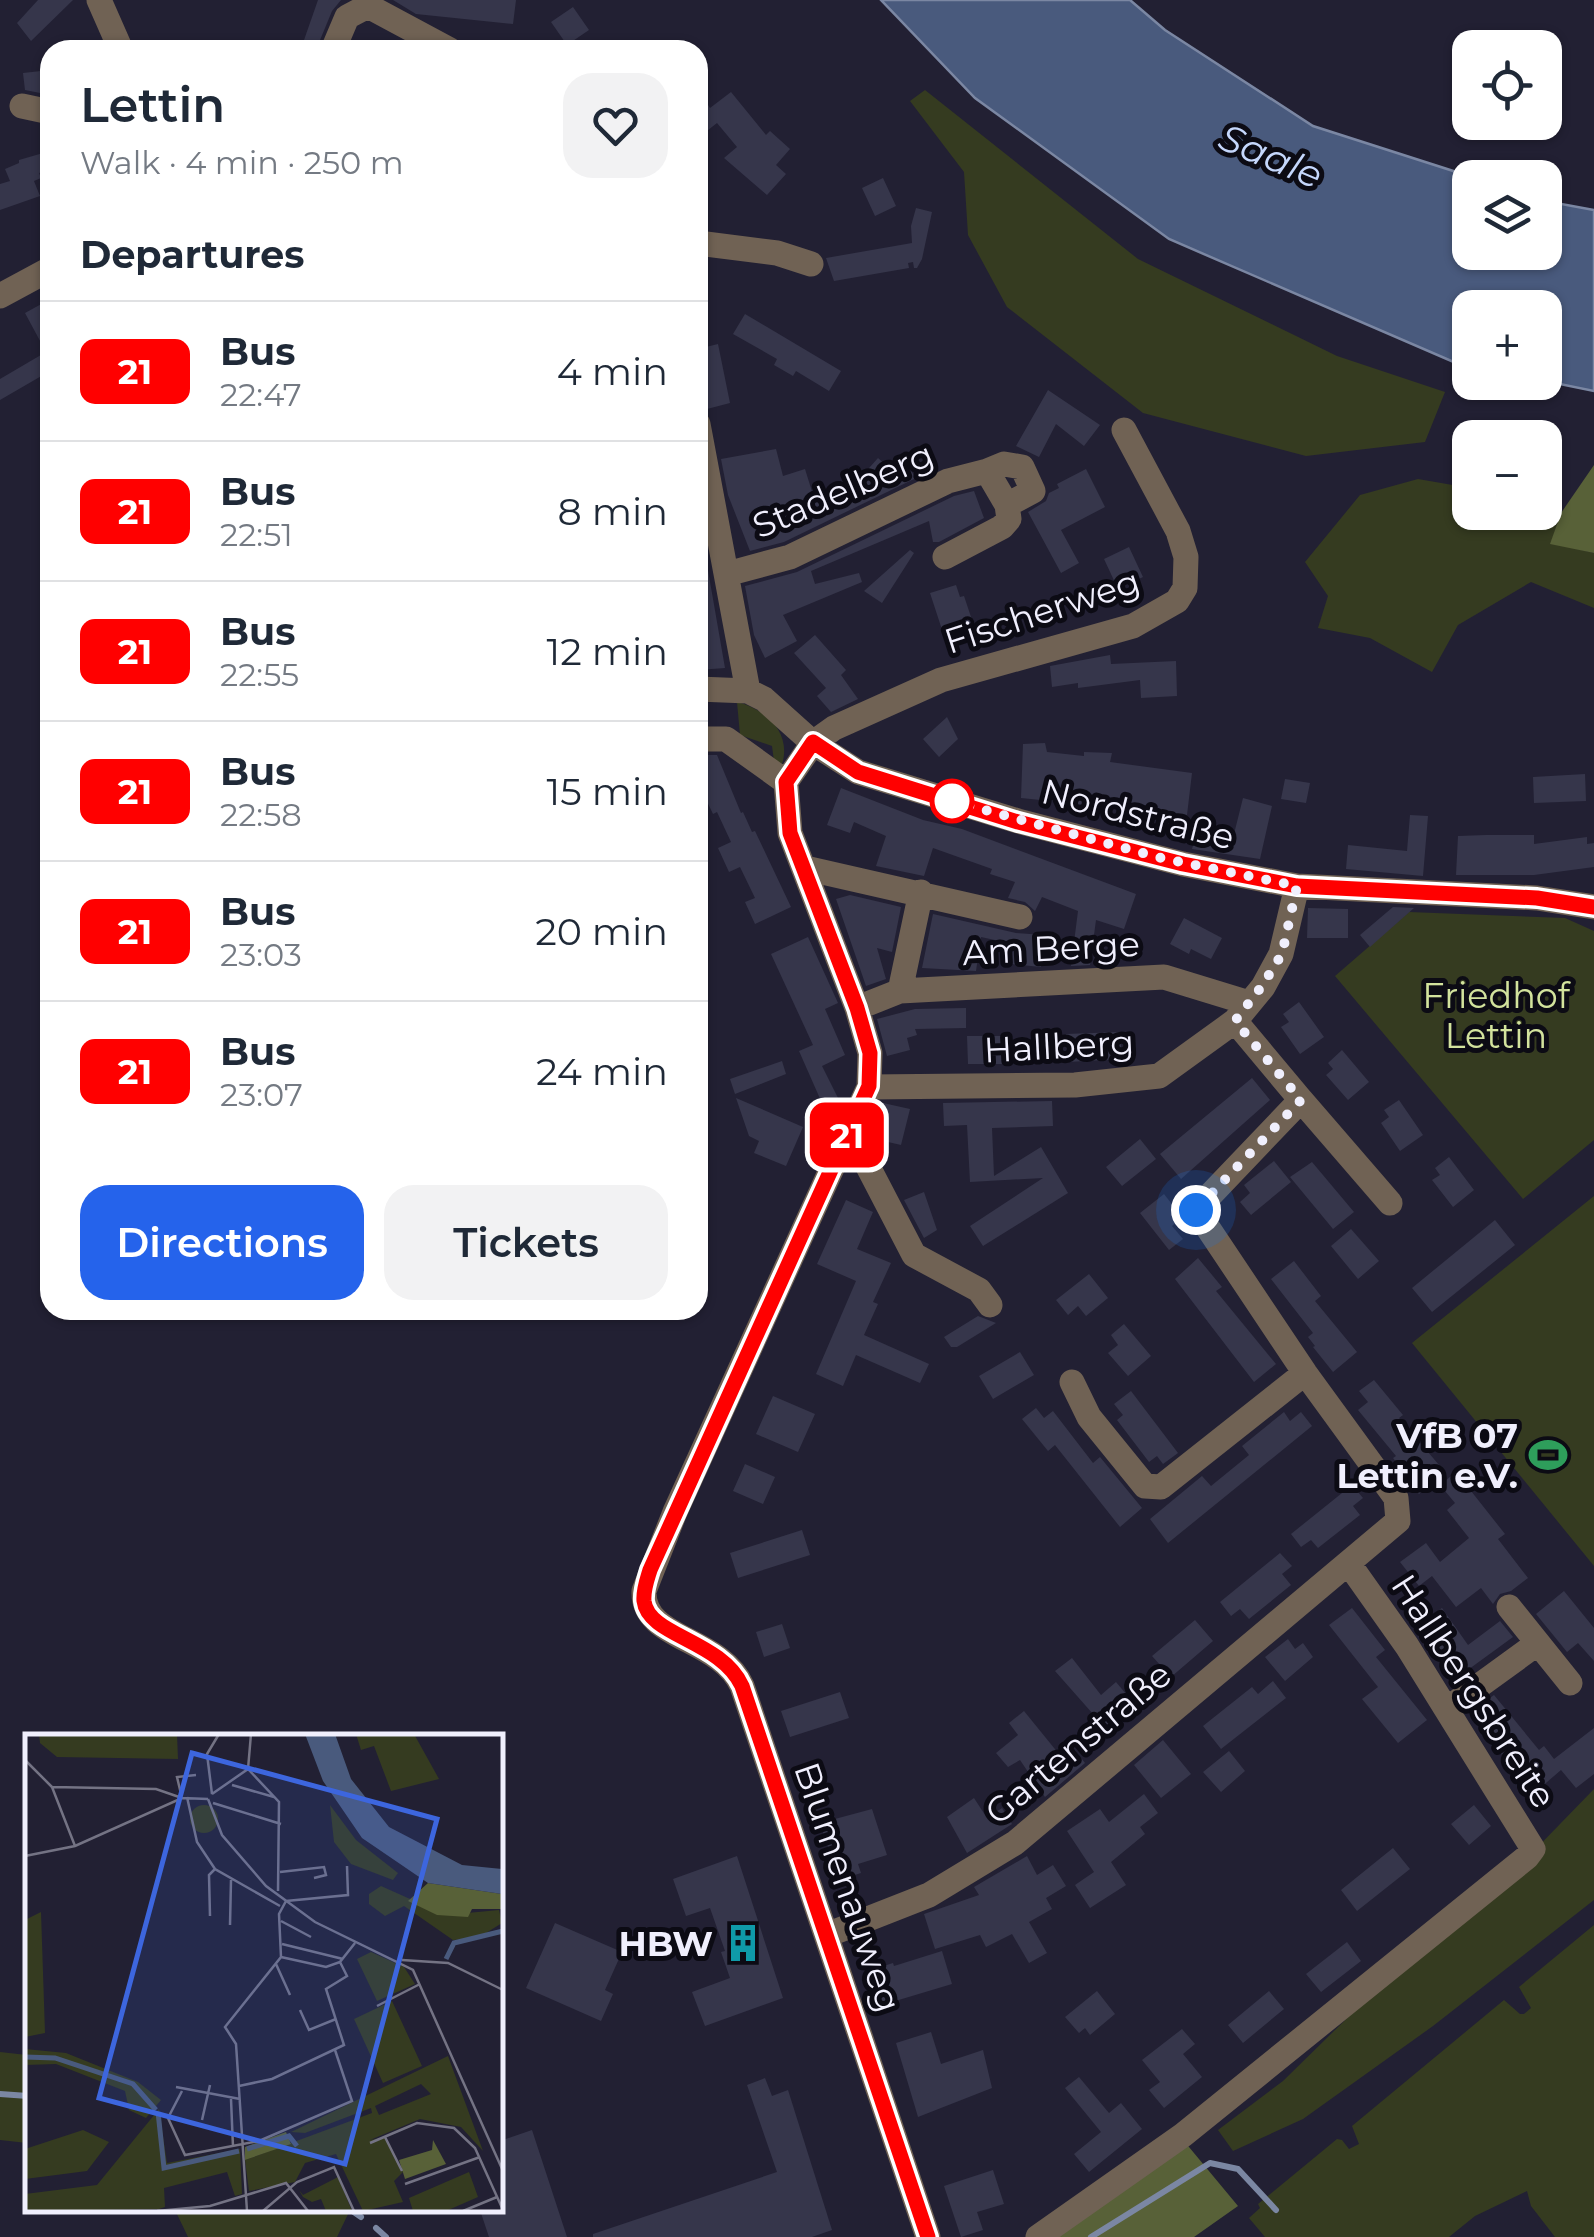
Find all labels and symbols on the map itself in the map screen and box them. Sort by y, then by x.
water label: Saale [1212,113,1330,199]
street label: Stadelberg [746,433,940,547]
street label: Fischerweg [939,559,1145,663]
street label: Nordstraße [1037,769,1239,859]
unlabelled marker [931,780,973,822]
street label: Am Berge [961,922,1141,974]
park label: Friedhof Lettin [1422,974,1572,1057]
street label: Hallberg [983,1021,1135,1071]
line badge: 21 [802,1102,892,1168]
your location [1171,1185,1221,1235]
place label: VfB 07 Lettin e.V. [1336,1414,1518,1497]
sports icon: VfB 07 Lettin e.V. [1527,1434,1569,1476]
street label: Hallbergsbreite [1383,1566,1565,1816]
street label: Gartenstraße [976,1653,1180,1833]
inset map [25,1734,502,2212]
street label: Blumenauweg [785,1757,911,2017]
place label: HBW [619,1922,713,1965]
building icon: HBW [722,1922,764,1964]

